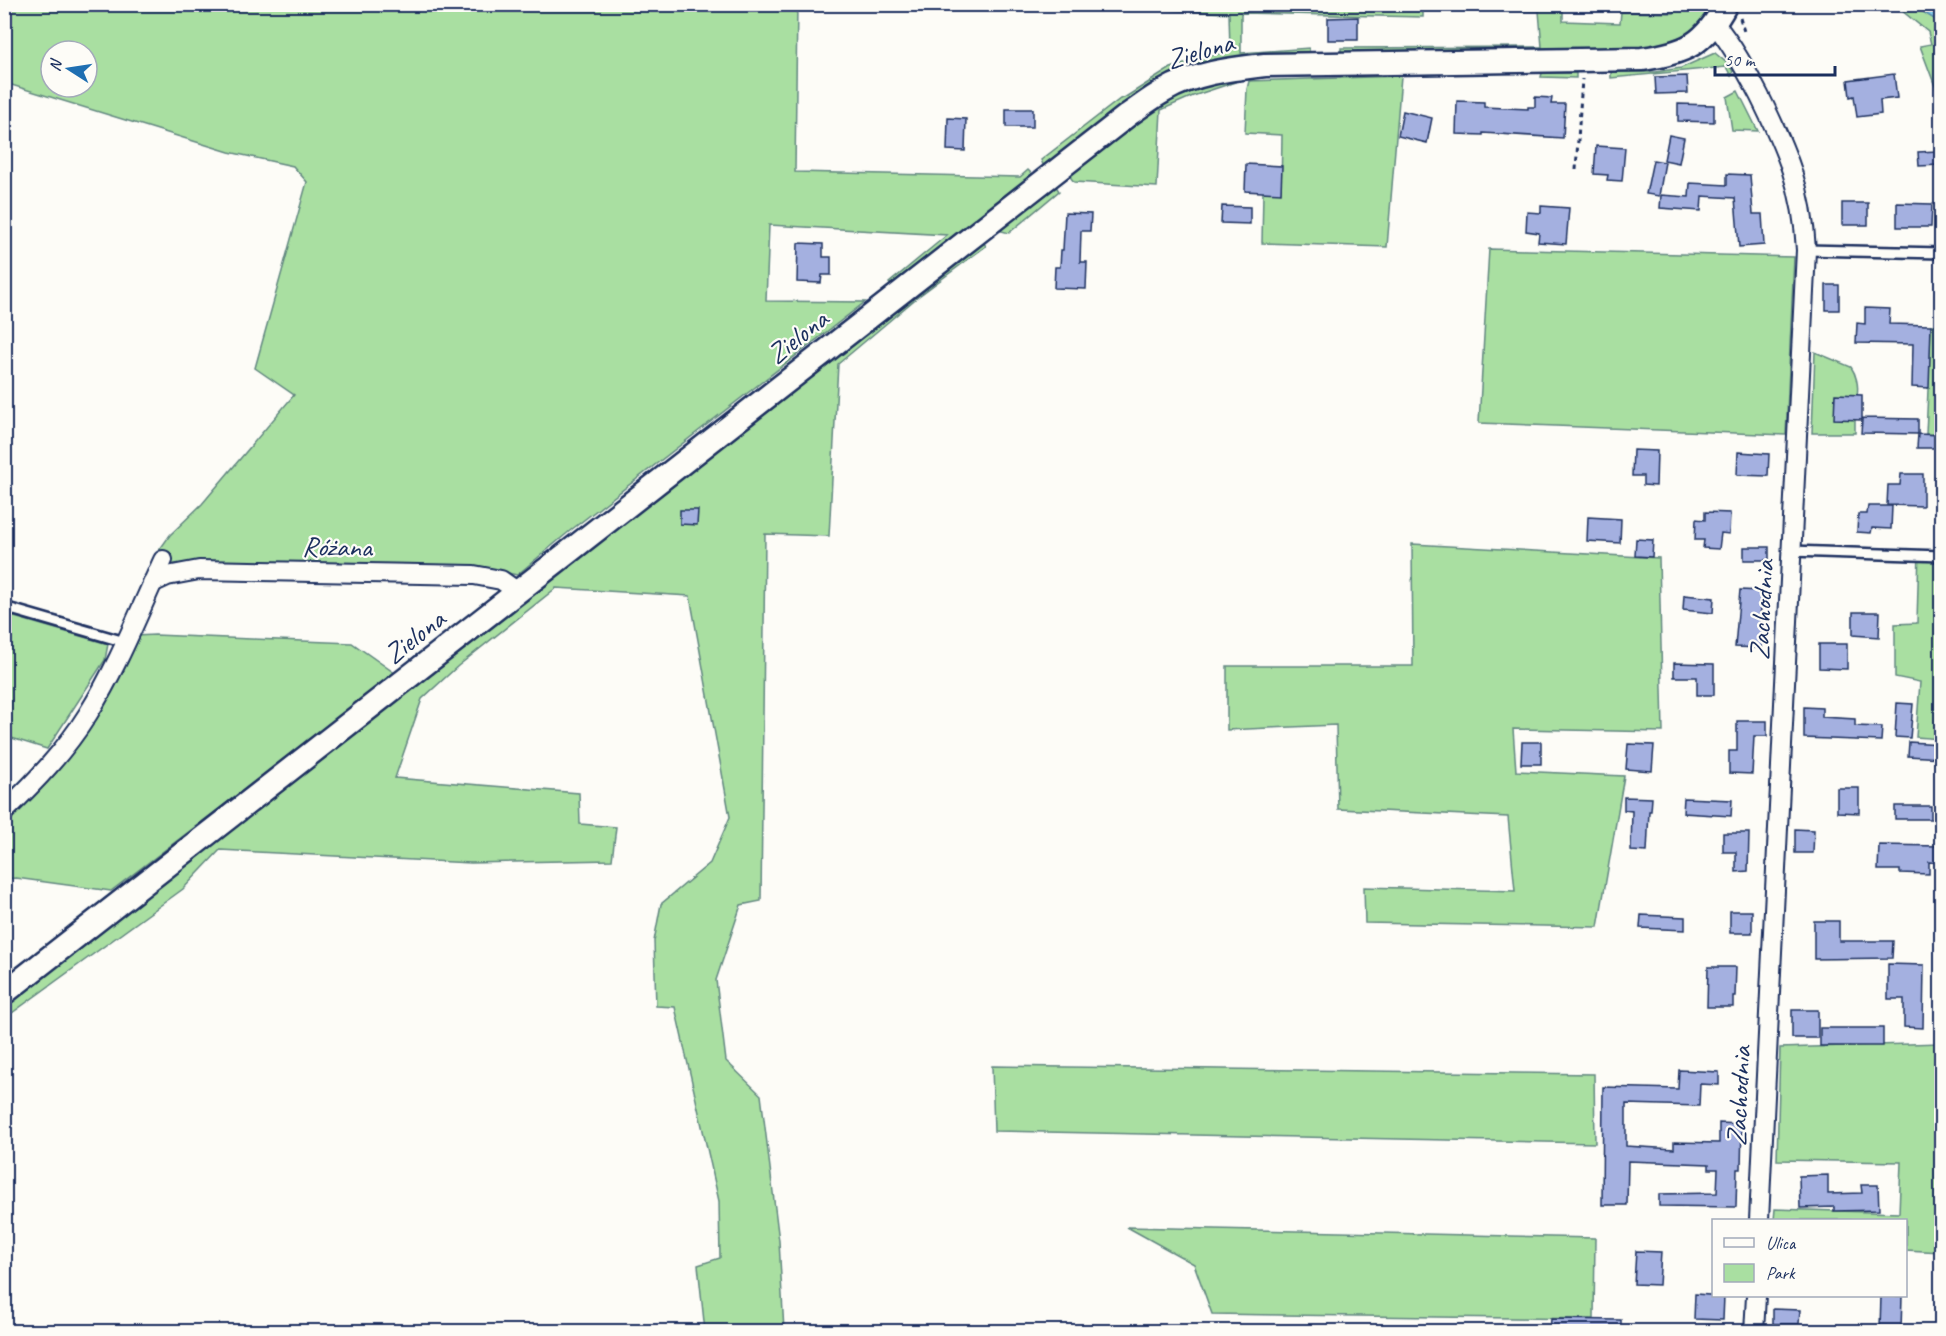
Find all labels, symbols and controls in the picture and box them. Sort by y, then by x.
street label: Zielona [1162,24,1240,77]
north arrow [39,39,99,99]
scale bar [1715,39,1835,77]
text: 50 m [1724,49,1757,71]
text: N [44,56,67,73]
street label: Zielona [760,300,836,371]
street label: Różana [302,528,374,565]
street label: Zachodnia [1741,557,1782,661]
street label: Zielona [377,600,453,671]
street label: Zachodnia [1718,1043,1759,1147]
legend [1712,1219,1907,1297]
text: Ulica [1766,1232,1797,1254]
text: Park [1766,1262,1796,1284]

